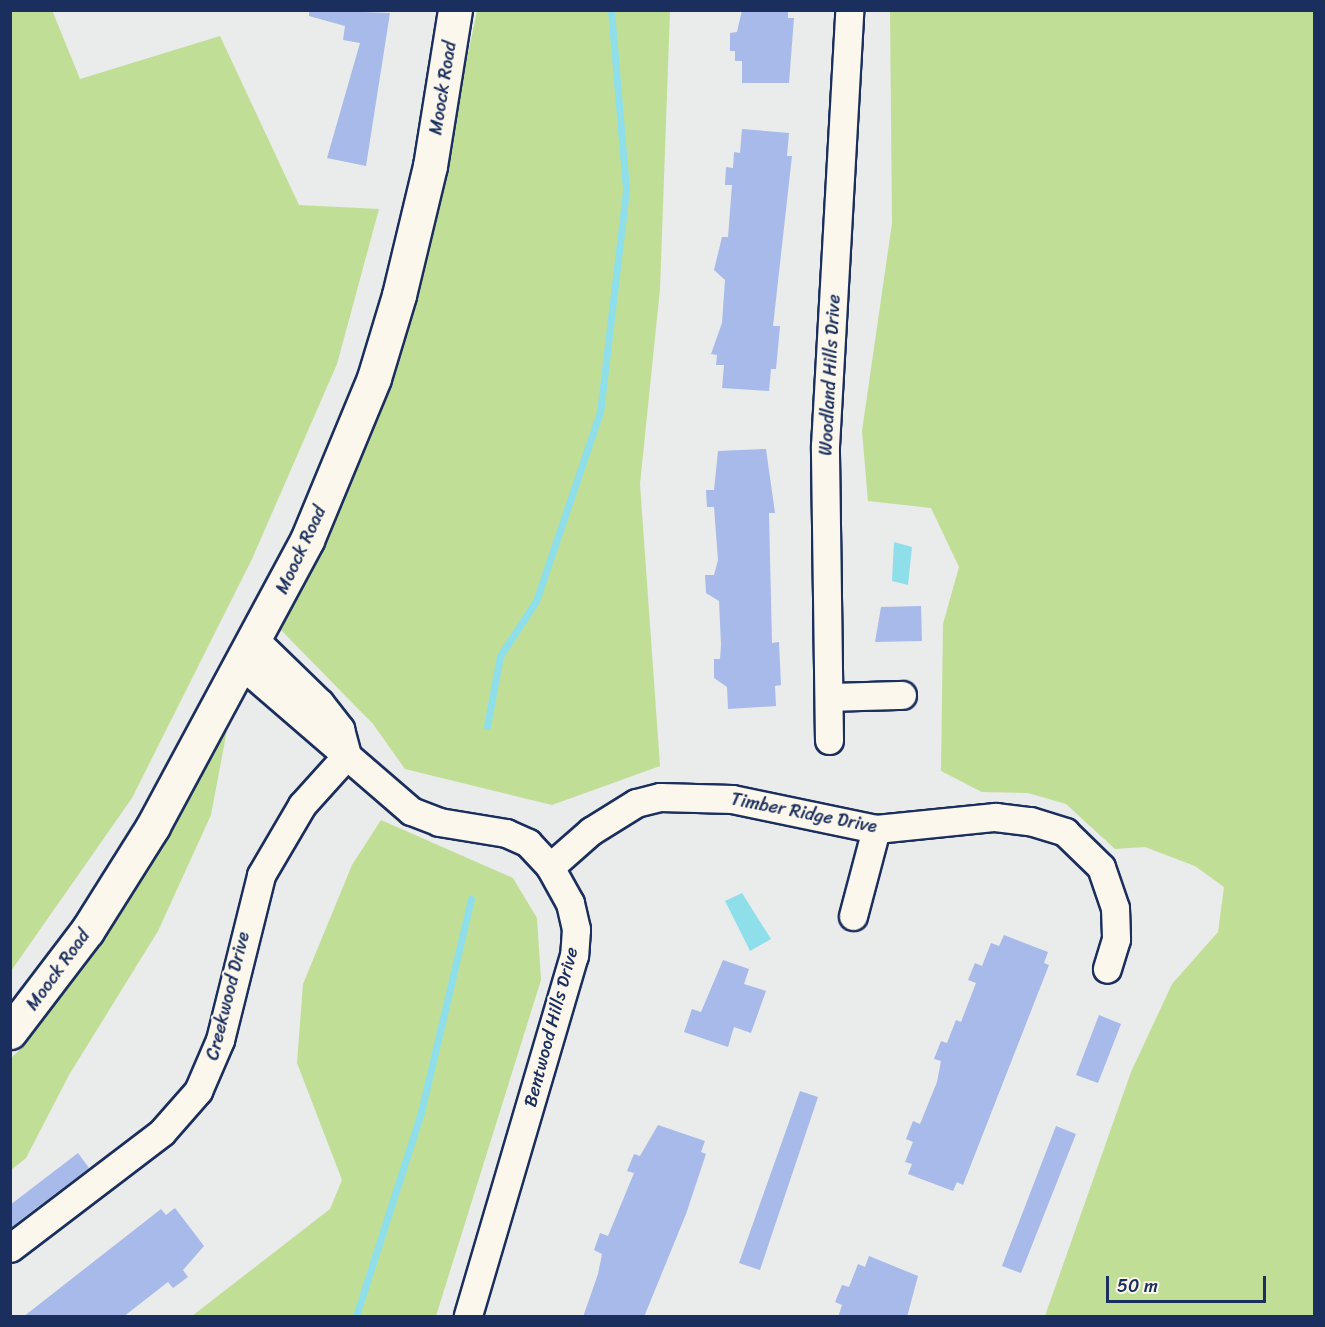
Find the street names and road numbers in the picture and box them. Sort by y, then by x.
street label: Moock Road [425,40,461,136]
street label: Woodland Hills Drive [815,294,845,456]
street label: Moock Road [271,502,331,598]
street label: Timber Ridge Drive [729,788,879,838]
street label: Moock Road [21,925,95,1015]
street label: Creekwood Drive [202,929,254,1063]
street label: Bentwood Hills Drive [519,945,583,1109]

